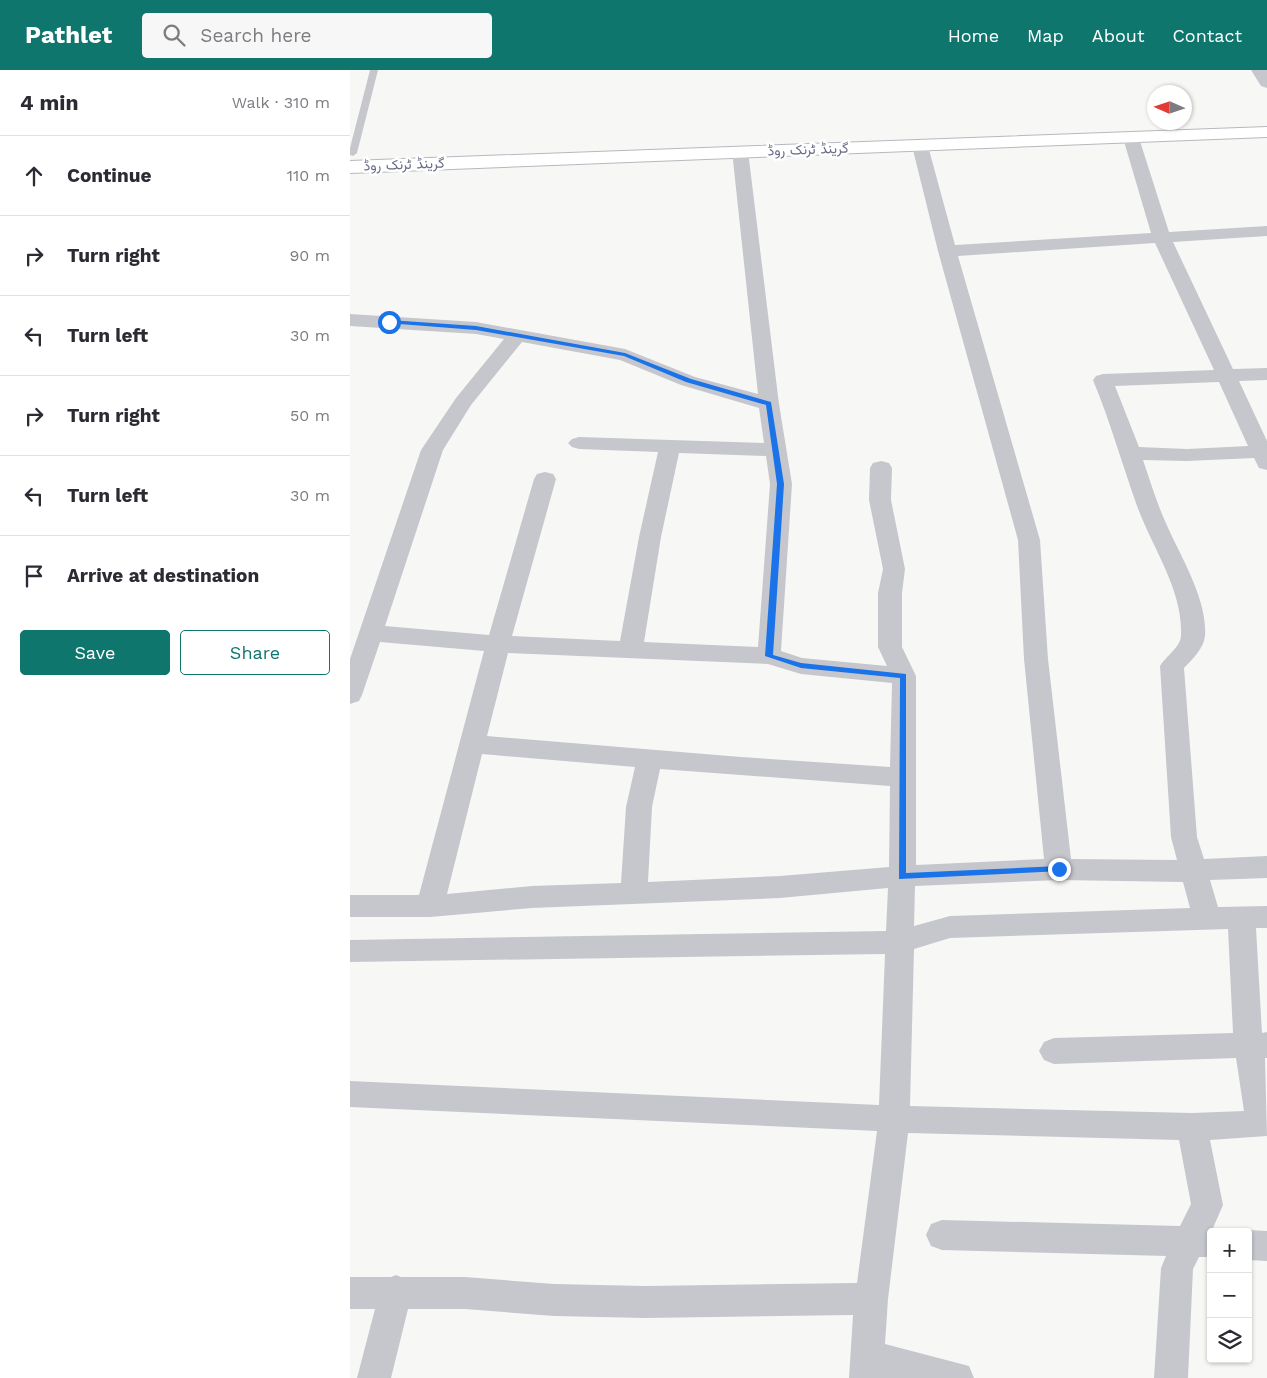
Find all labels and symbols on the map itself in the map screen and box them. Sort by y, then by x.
north arrow [1147,85,1192,130]
street label: گرینڈ ٹرنک روڈ [767,140,849,159]
street label: گرینڈ ٹرنک روڈ [363,155,445,174]
route start [378,311,401,334]
route end [1048,858,1071,881]

